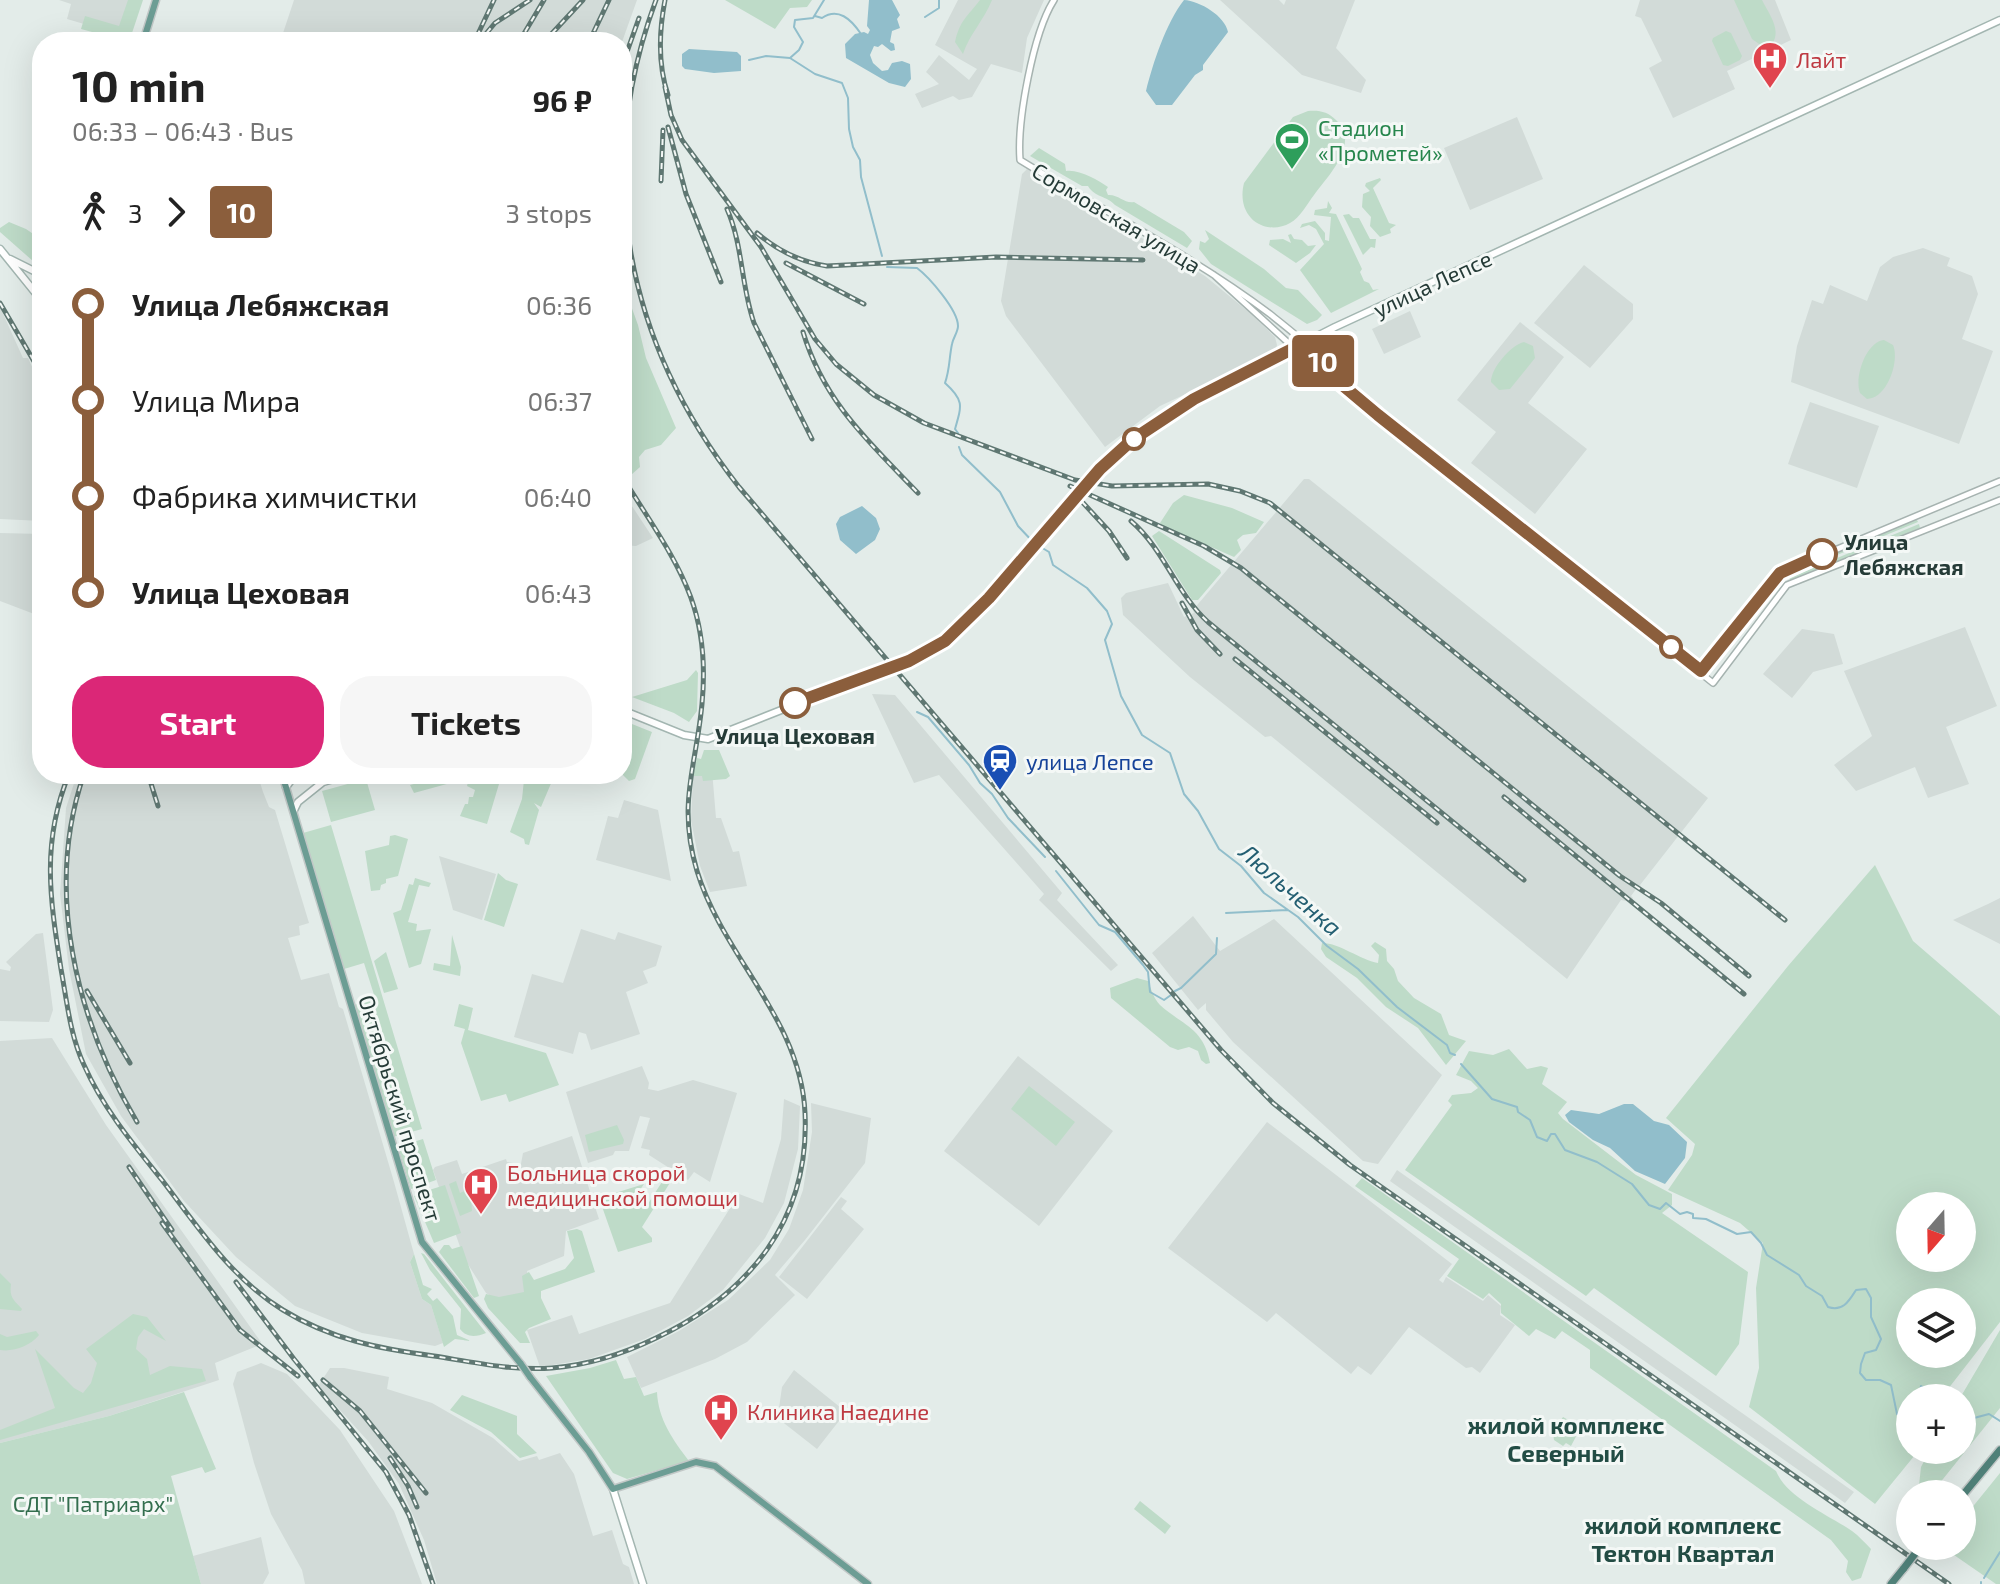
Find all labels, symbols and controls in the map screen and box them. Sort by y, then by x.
hospital icon: Лайт [1751,40,1789,90]
place label: Лайт [1796,46,1846,72]
text: 10 min [72,58,206,111]
text: 96 ₽ [532,82,592,118]
place label: Стадион «Прометей» [1318,114,1443,165]
text: 06:33 – 06:43 · Bus [72,115,294,146]
sports icon: Стадион «Прометей» [1273,121,1311,171]
street label: Сормовская улица [1028,156,1206,278]
icon: walk [72,190,116,234]
icon: forward [154,190,198,234]
text: 10 [226,195,256,229]
text: 3 [128,197,142,228]
text: 3 stops [506,197,592,228]
street label: улица Лепсе [1369,244,1496,323]
text: Улица Лебяжская [132,286,389,322]
text: 06:36 [526,289,592,320]
line badge: 10 [1287,335,1359,387]
text: 10 [1308,344,1338,378]
text: Улица Мира [132,382,300,418]
text: 06:37 [528,385,592,416]
unlabelled marker [1123,428,1145,450]
text: Фабрика химчистки [132,478,418,514]
text: 06:40 [524,481,592,512]
place label: Улица Лебяжская [1844,528,1964,579]
marker: Улица Лебяжская [1807,539,1837,569]
text: Улица Цеховая [132,574,350,610]
text: 06:43 [525,577,592,608]
unlabelled marker [1660,636,1682,658]
button: Start [72,676,324,768]
button: Tickets [340,676,592,768]
marker: Улица Цеховая [780,688,810,718]
place label: Улица Цеховая [715,722,875,748]
station icon: улица Лепсе [981,742,1019,792]
place label: улица Лепсе [1026,748,1154,775]
water label: Люльченка [1233,836,1348,941]
street label: Октябрьский проспект [354,992,448,1225]
place label: Больница скорой медицинской помощи [507,1159,738,1210]
hospital icon: Больница скорой медицинской помощи [462,1166,500,1216]
north arrow [1896,1192,1976,1272]
map controls [1896,1192,1976,1560]
button: layers [1896,1288,1976,1368]
button: + [1896,1384,1976,1464]
hospital icon: Клиника Наедине [702,1392,740,1442]
place label: Клиника Наедине [747,1398,929,1424]
district label: жилой комплекс Северный [1468,1410,1664,1467]
button: − [1896,1480,1976,1560]
park label: СДТ "Патриарх" [13,1490,173,1516]
district label: жилой комплекс Тектон Квартал [1585,1510,1781,1567]

